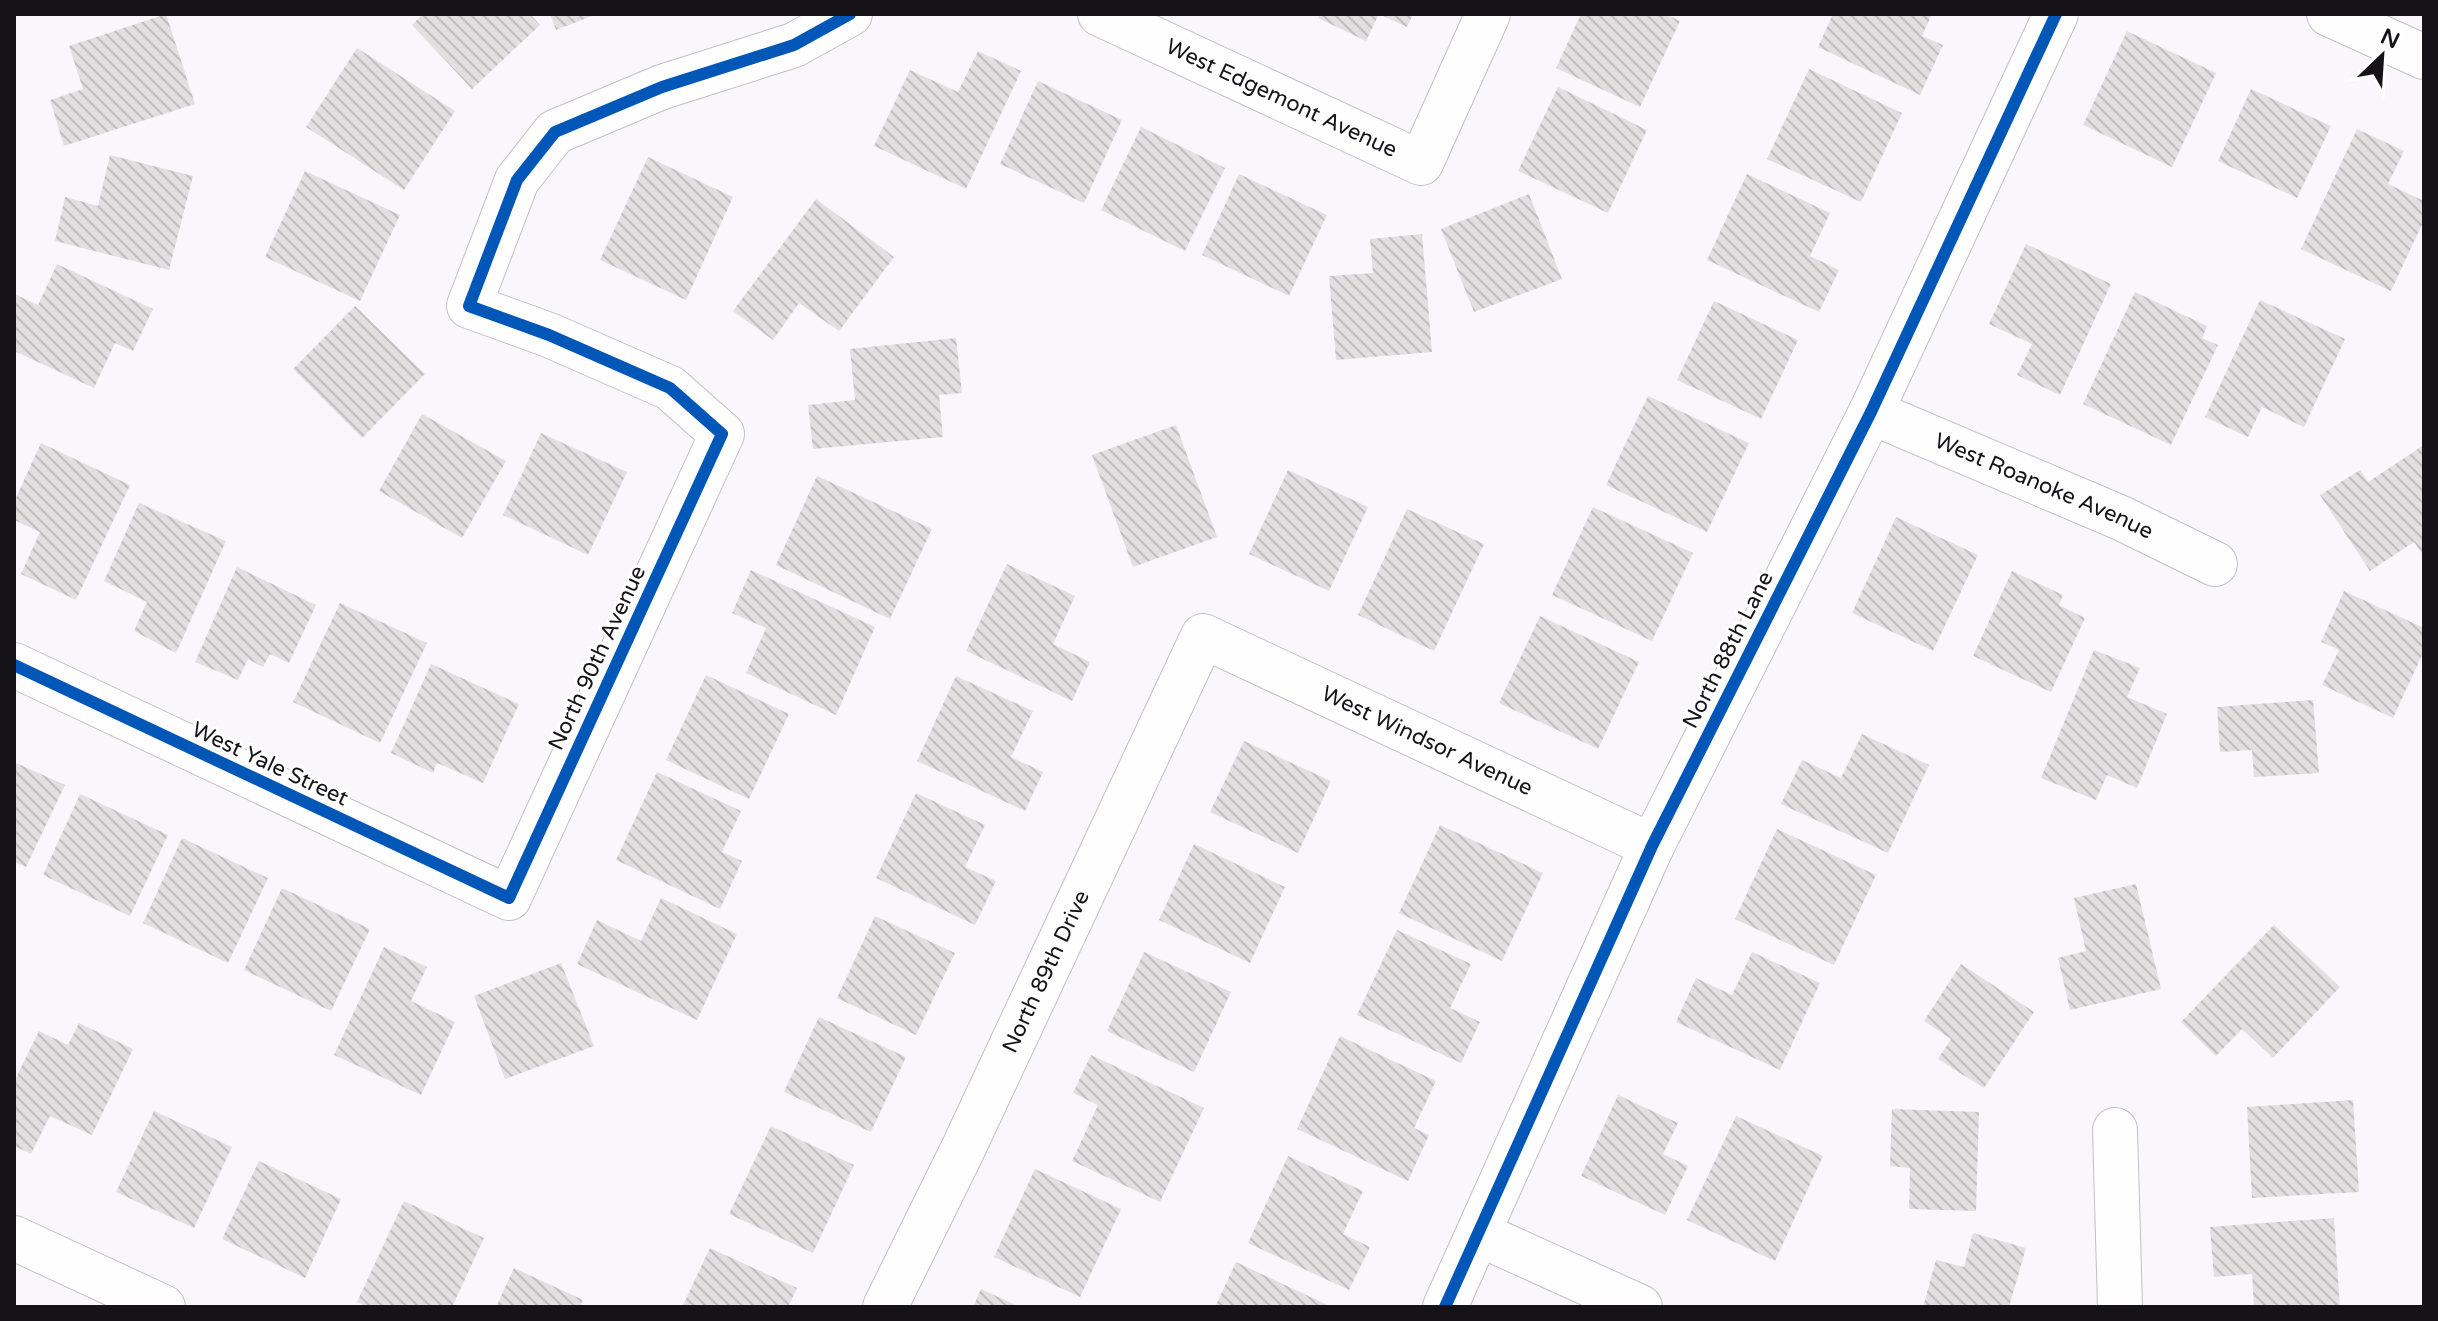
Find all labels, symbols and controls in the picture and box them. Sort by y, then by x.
north arrow [2342,16,2422,96]
text: N [2377,23,2404,54]
street label: West Edgemont Avenue [1162,33,1401,163]
street label: West Roanoke Avenue [1931,427,2157,545]
street label: North 90th Avenue [543,562,651,754]
street label: North 88th Lane [1677,567,1779,733]
street label: West Windsor Avenue [1317,680,1537,801]
street label: West Yale Street [188,716,352,812]
street label: North 89th Drive [997,886,1095,1057]

